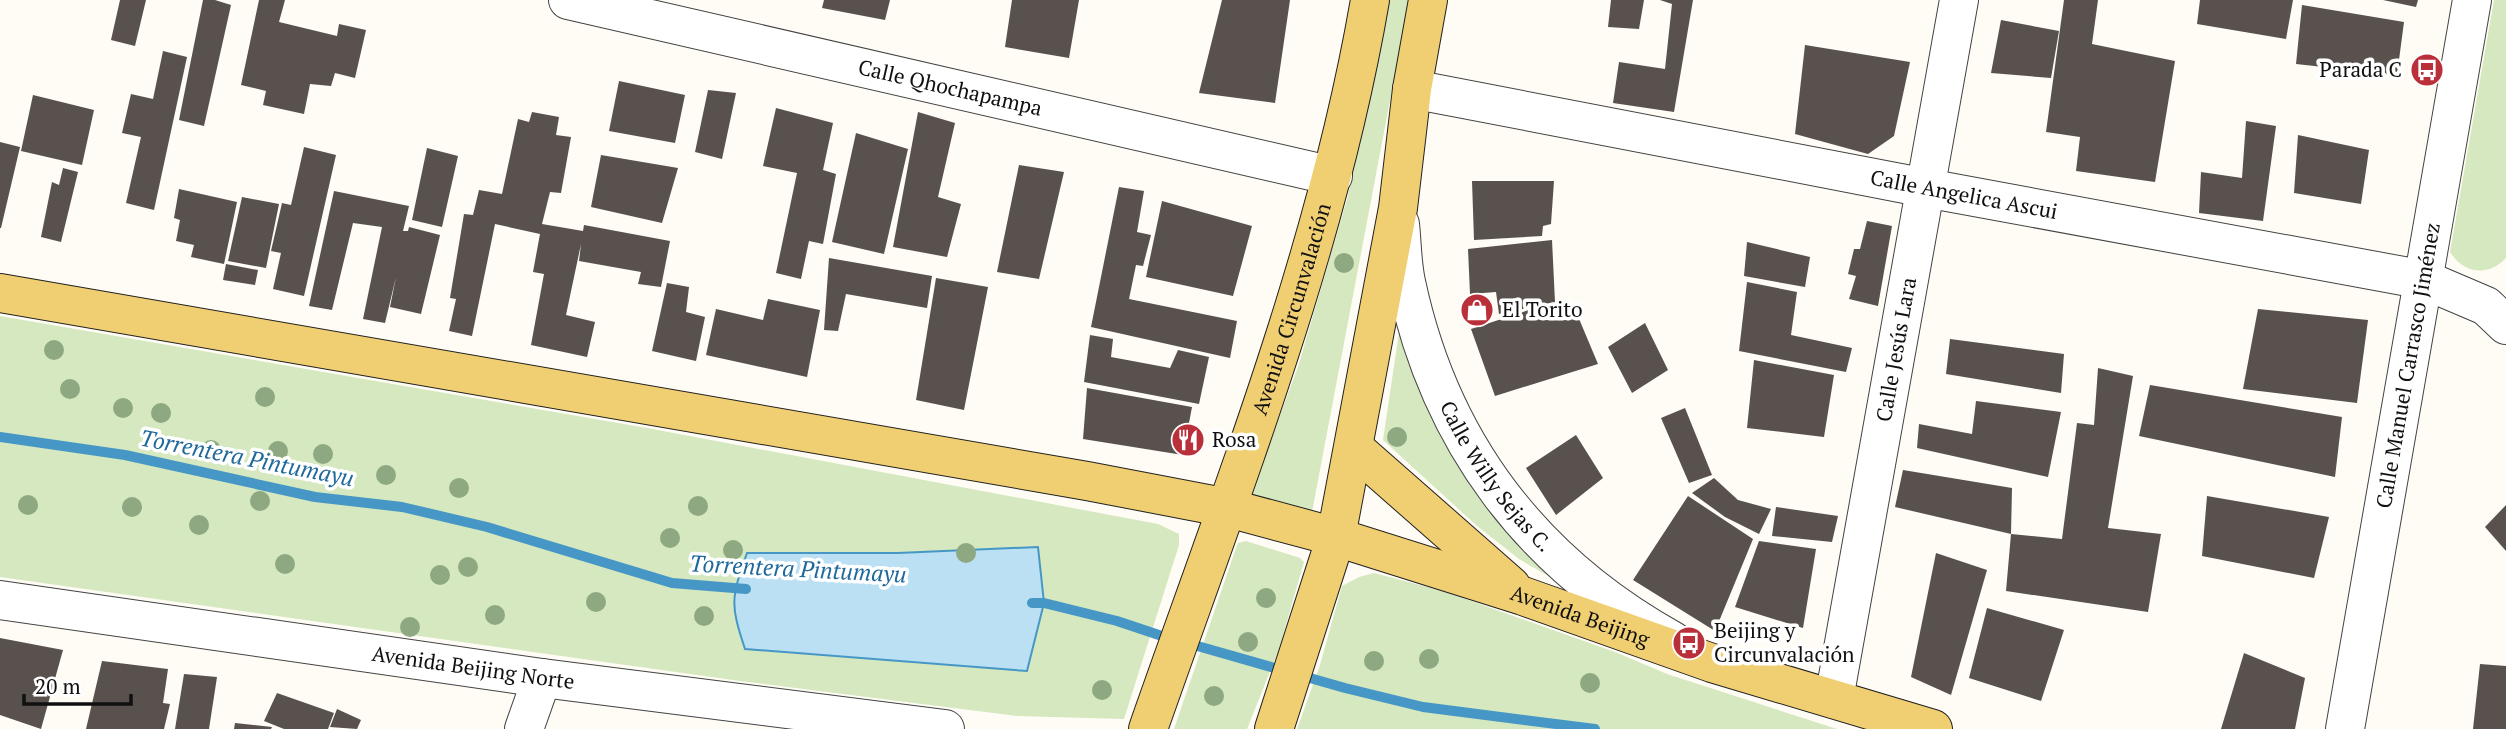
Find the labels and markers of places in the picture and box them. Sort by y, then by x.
bus stop icon: Parada C [2408,51,2446,89]
place label: Parada C [2319,55,2402,83]
shop icon: El Torito [1458,291,1496,329]
place label: El Torito [1502,295,1583,323]
restaurant icon: Rosa [1169,421,1207,459]
place label: Rosa [1212,425,1257,453]
place label: Beijing y Circunvalación [1714,616,1855,668]
bus stop icon: Beijing y Circunvalación [1670,624,1708,662]

